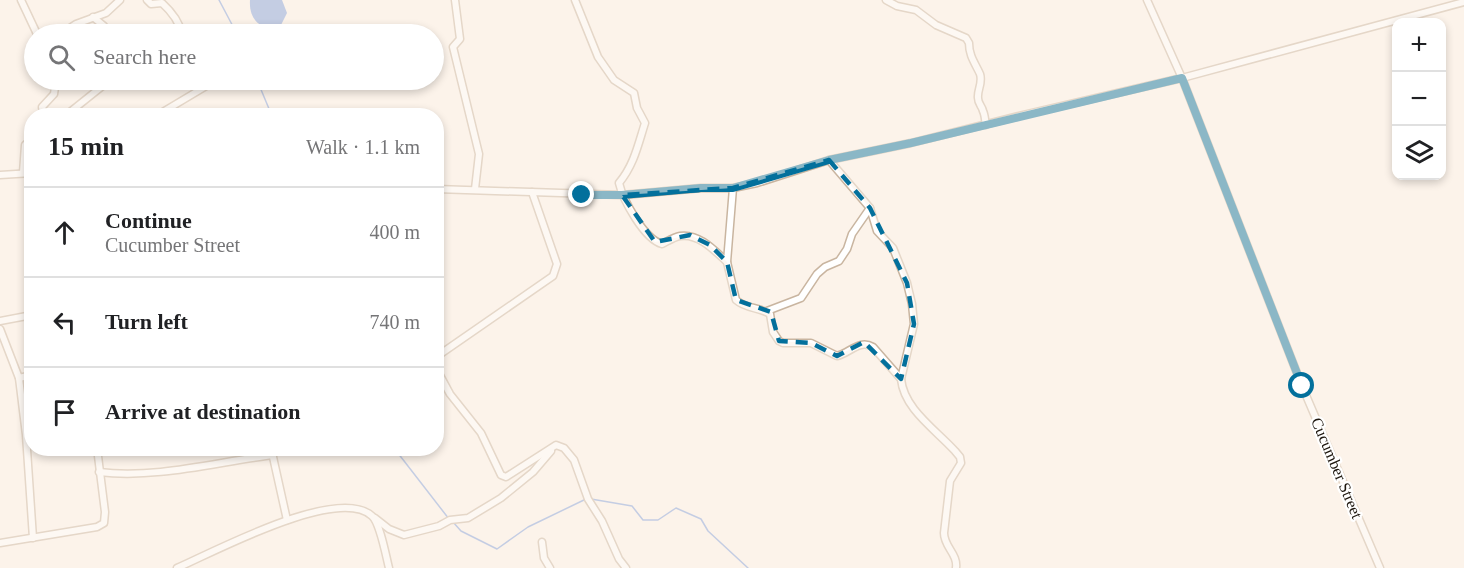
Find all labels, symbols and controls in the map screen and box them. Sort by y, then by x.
map controls [1392,18,1446,180]
button: + [1392,18,1446,72]
search box [24,24,444,90]
icon: search [45,41,78,74]
text: Search here [93,44,196,69]
button: − [1392,72,1446,126]
button: layers [1392,126,1446,180]
text: 15 min [48,132,124,161]
text: Walk · 1.1 km [306,136,420,158]
route end [568,181,594,207]
text: Continue [105,208,192,233]
icon: ahead [48,216,81,249]
text: 400 m [369,221,420,243]
text: Cucumber Street [105,234,240,256]
icon: left [48,306,81,339]
text: Turn left [105,309,188,334]
text: 740 m [369,311,420,333]
route start [1288,372,1314,398]
icon: arrive [48,396,81,429]
text: Arrive at destination [105,399,301,424]
street label: Cucumber Street [1308,415,1366,522]

